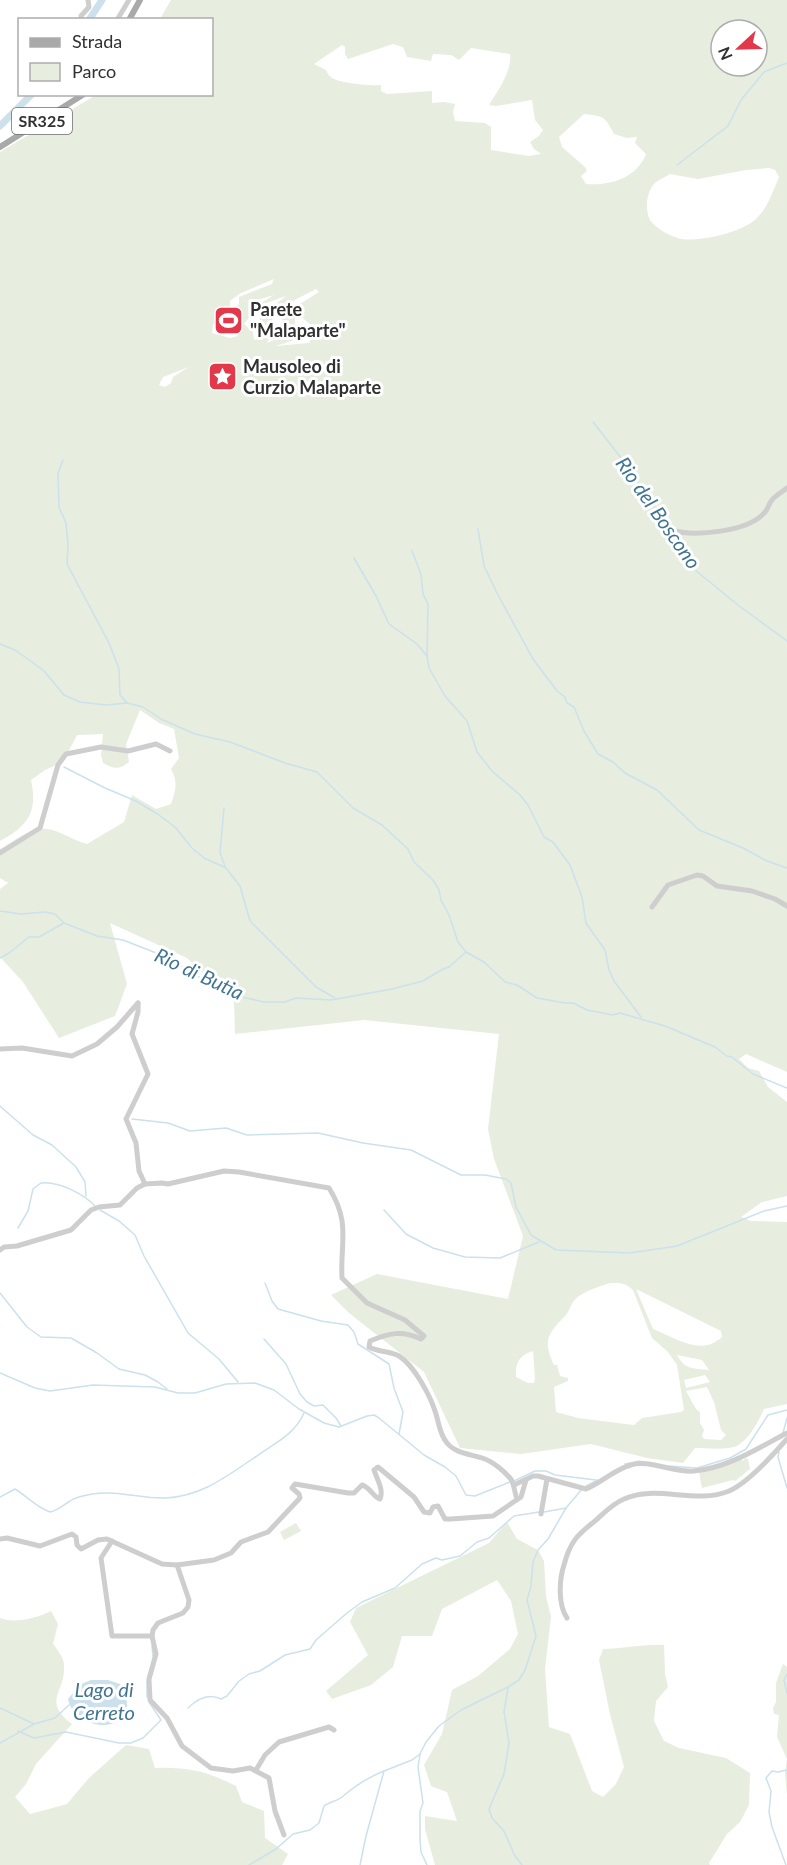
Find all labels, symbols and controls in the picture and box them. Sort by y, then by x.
legend [18,18,213,96]
north arrow [709,18,769,78]
text: Strada [72,30,122,52]
text: N [714,45,736,63]
text: Parco [72,60,116,82]
road number: SR325 [12,108,72,134]
place label: Parete "Malaparte" [250,298,346,341]
sports icon: Parete "Malaparte" [213,304,245,336]
place label: Mausoleo di Curzio Malaparte [243,355,381,398]
place icon: Mausoleo di Curzio Malaparte [206,361,238,393]
water label: Rio del Boscono [611,452,706,573]
water label: Rio di Butia [151,942,248,1004]
water label: Lago di Cerreto [73,1677,135,1724]

